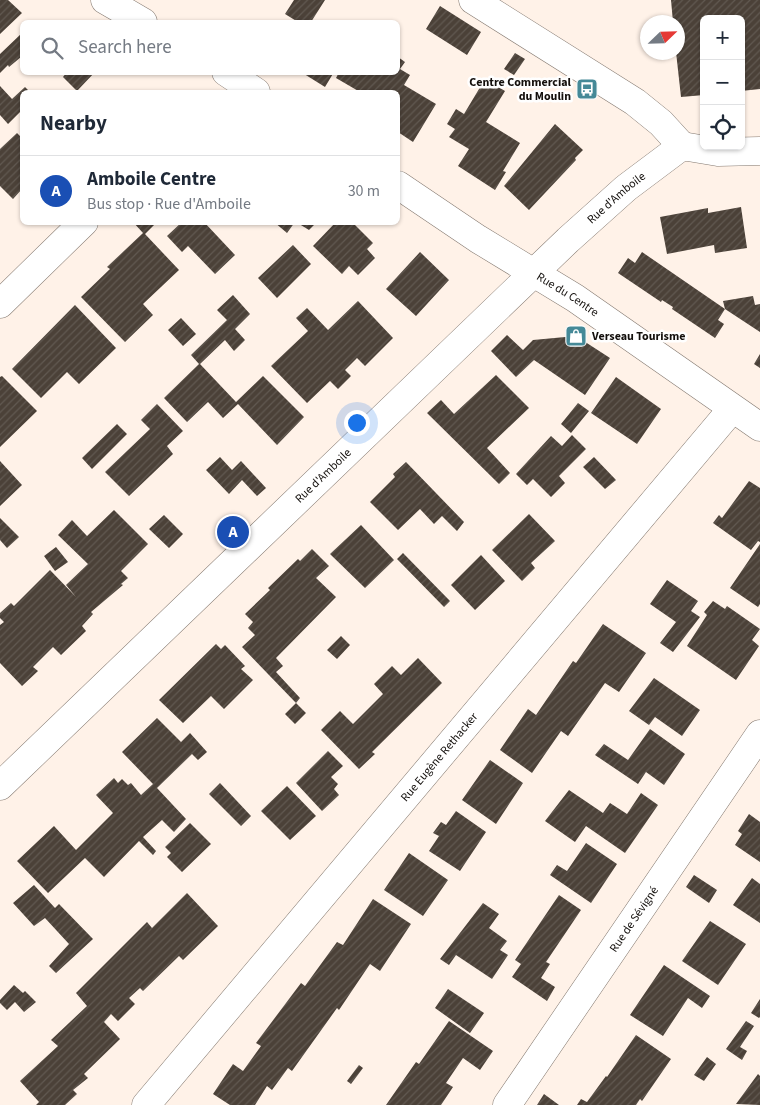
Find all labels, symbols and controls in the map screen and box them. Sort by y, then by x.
north arrow [640,15,685,60]
map controls [700,15,745,150]
button: + [700,15,745,60]
search box [20,20,400,75]
icon: search [38,34,66,62]
text: Search here [78,34,172,61]
button: − [700,60,745,105]
place label: Centre Commercial du Moulin [469,74,572,105]
bus stop icon: Centre Commercial du Moulin [575,77,599,101]
button: locate [700,105,745,150]
text: Nearby [40,108,107,138]
text: Amboile Centre [87,166,216,193]
street label: Rue d'Amboile [583,168,649,228]
text: A [51,180,61,202]
text: 30 m [348,180,380,202]
text: Bus stop · Rue d'Amboile [87,193,251,215]
street label: Rue du Centre [533,269,602,321]
shop icon: Verseau Tourisme [564,324,588,348]
place label: Verseau Tourisme [591,328,685,345]
your location [344,410,370,436]
street label: Rue d'Amboile [291,445,355,507]
pin: A [217,513,249,551]
street label: Rue Eugène Rethacker [397,708,483,806]
street label: Rue de Sévigné [606,883,663,956]

